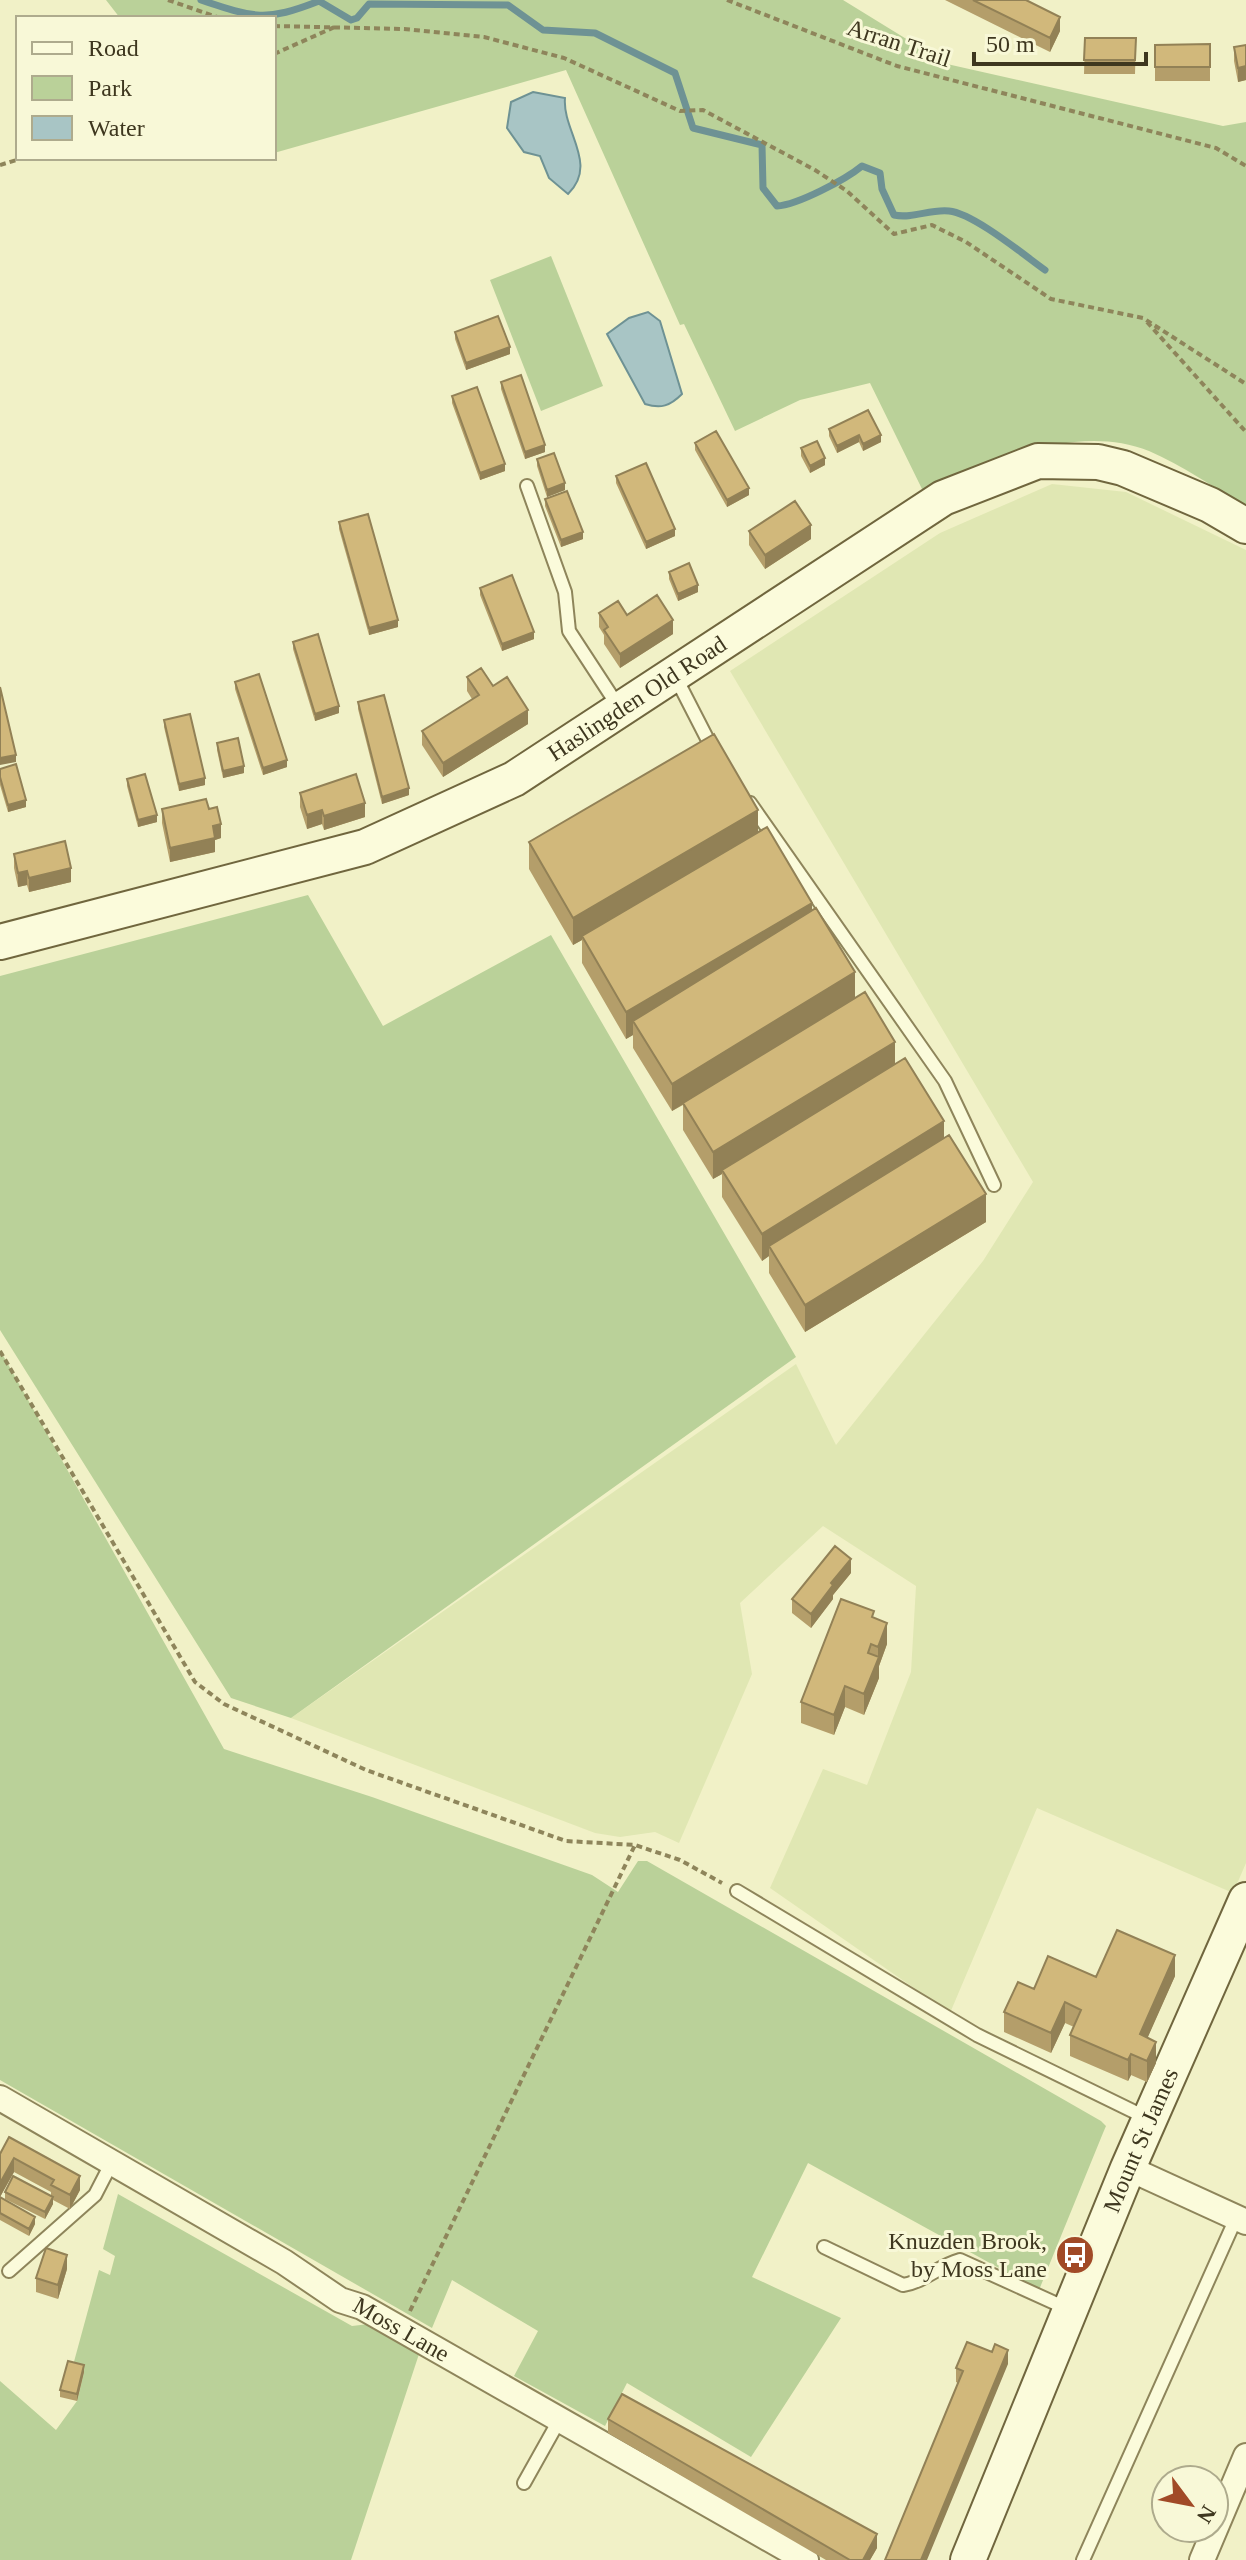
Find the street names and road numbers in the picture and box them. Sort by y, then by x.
street label: Arran Trail [844,14,954,72]
street label: Haslingden Old Road [543,631,731,766]
street label: Mount St James [1098,2064,1183,2216]
street label: Moss Lane [349,2292,454,2367]

